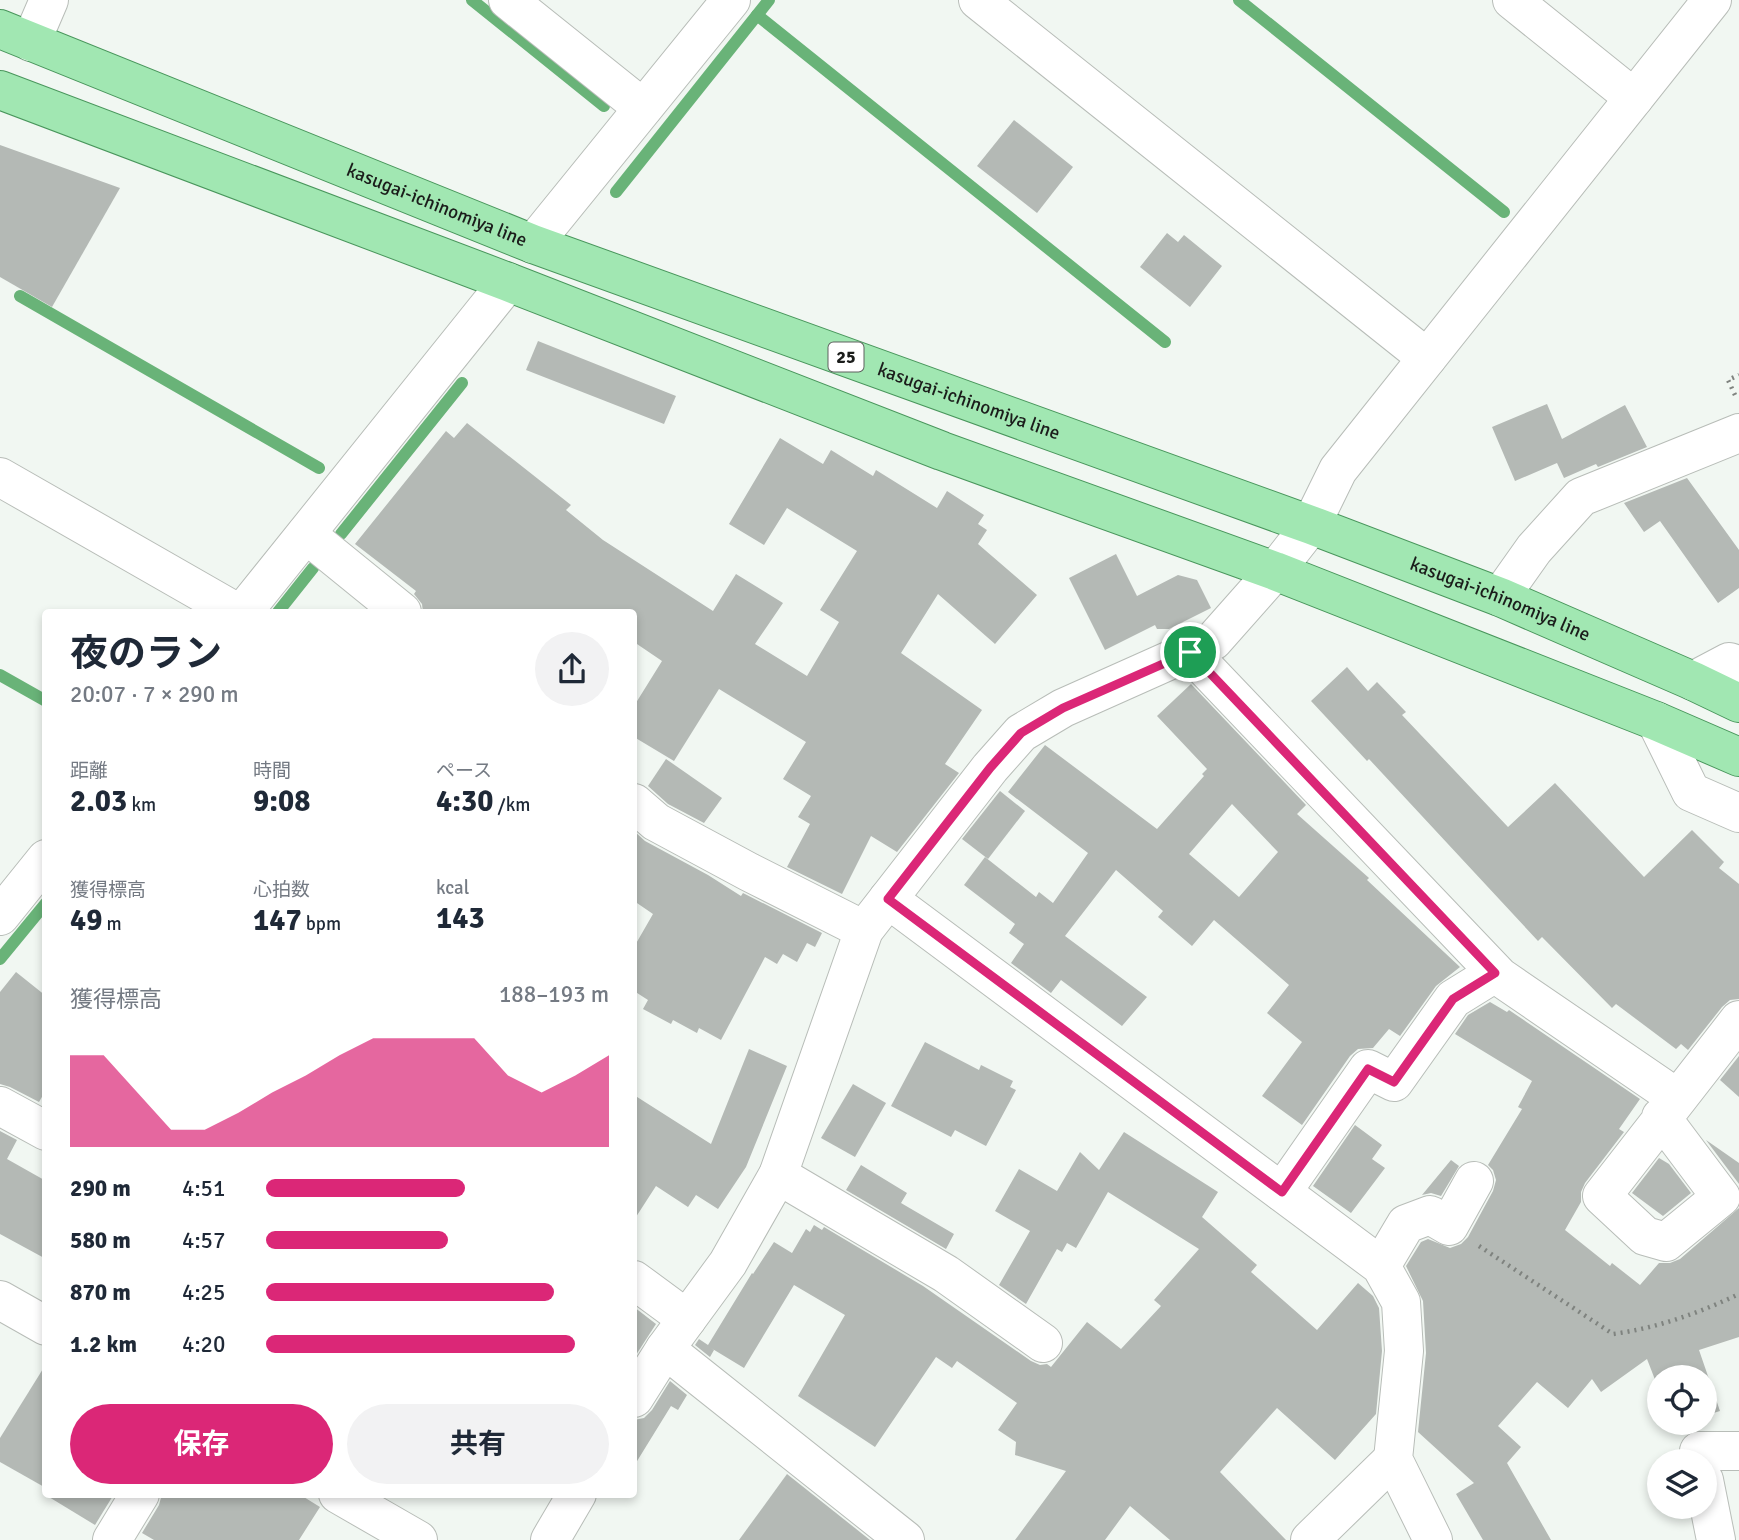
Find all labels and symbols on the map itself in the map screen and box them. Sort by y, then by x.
street label: kasugai-ichinomiya line [343,158,531,252]
road number: 25 [828,342,864,372]
street label: kasugai-ichinomiya line [874,357,1063,445]
street label: kasugai-ichinomiya line [1407,552,1594,647]
pin [1160,622,1220,682]

